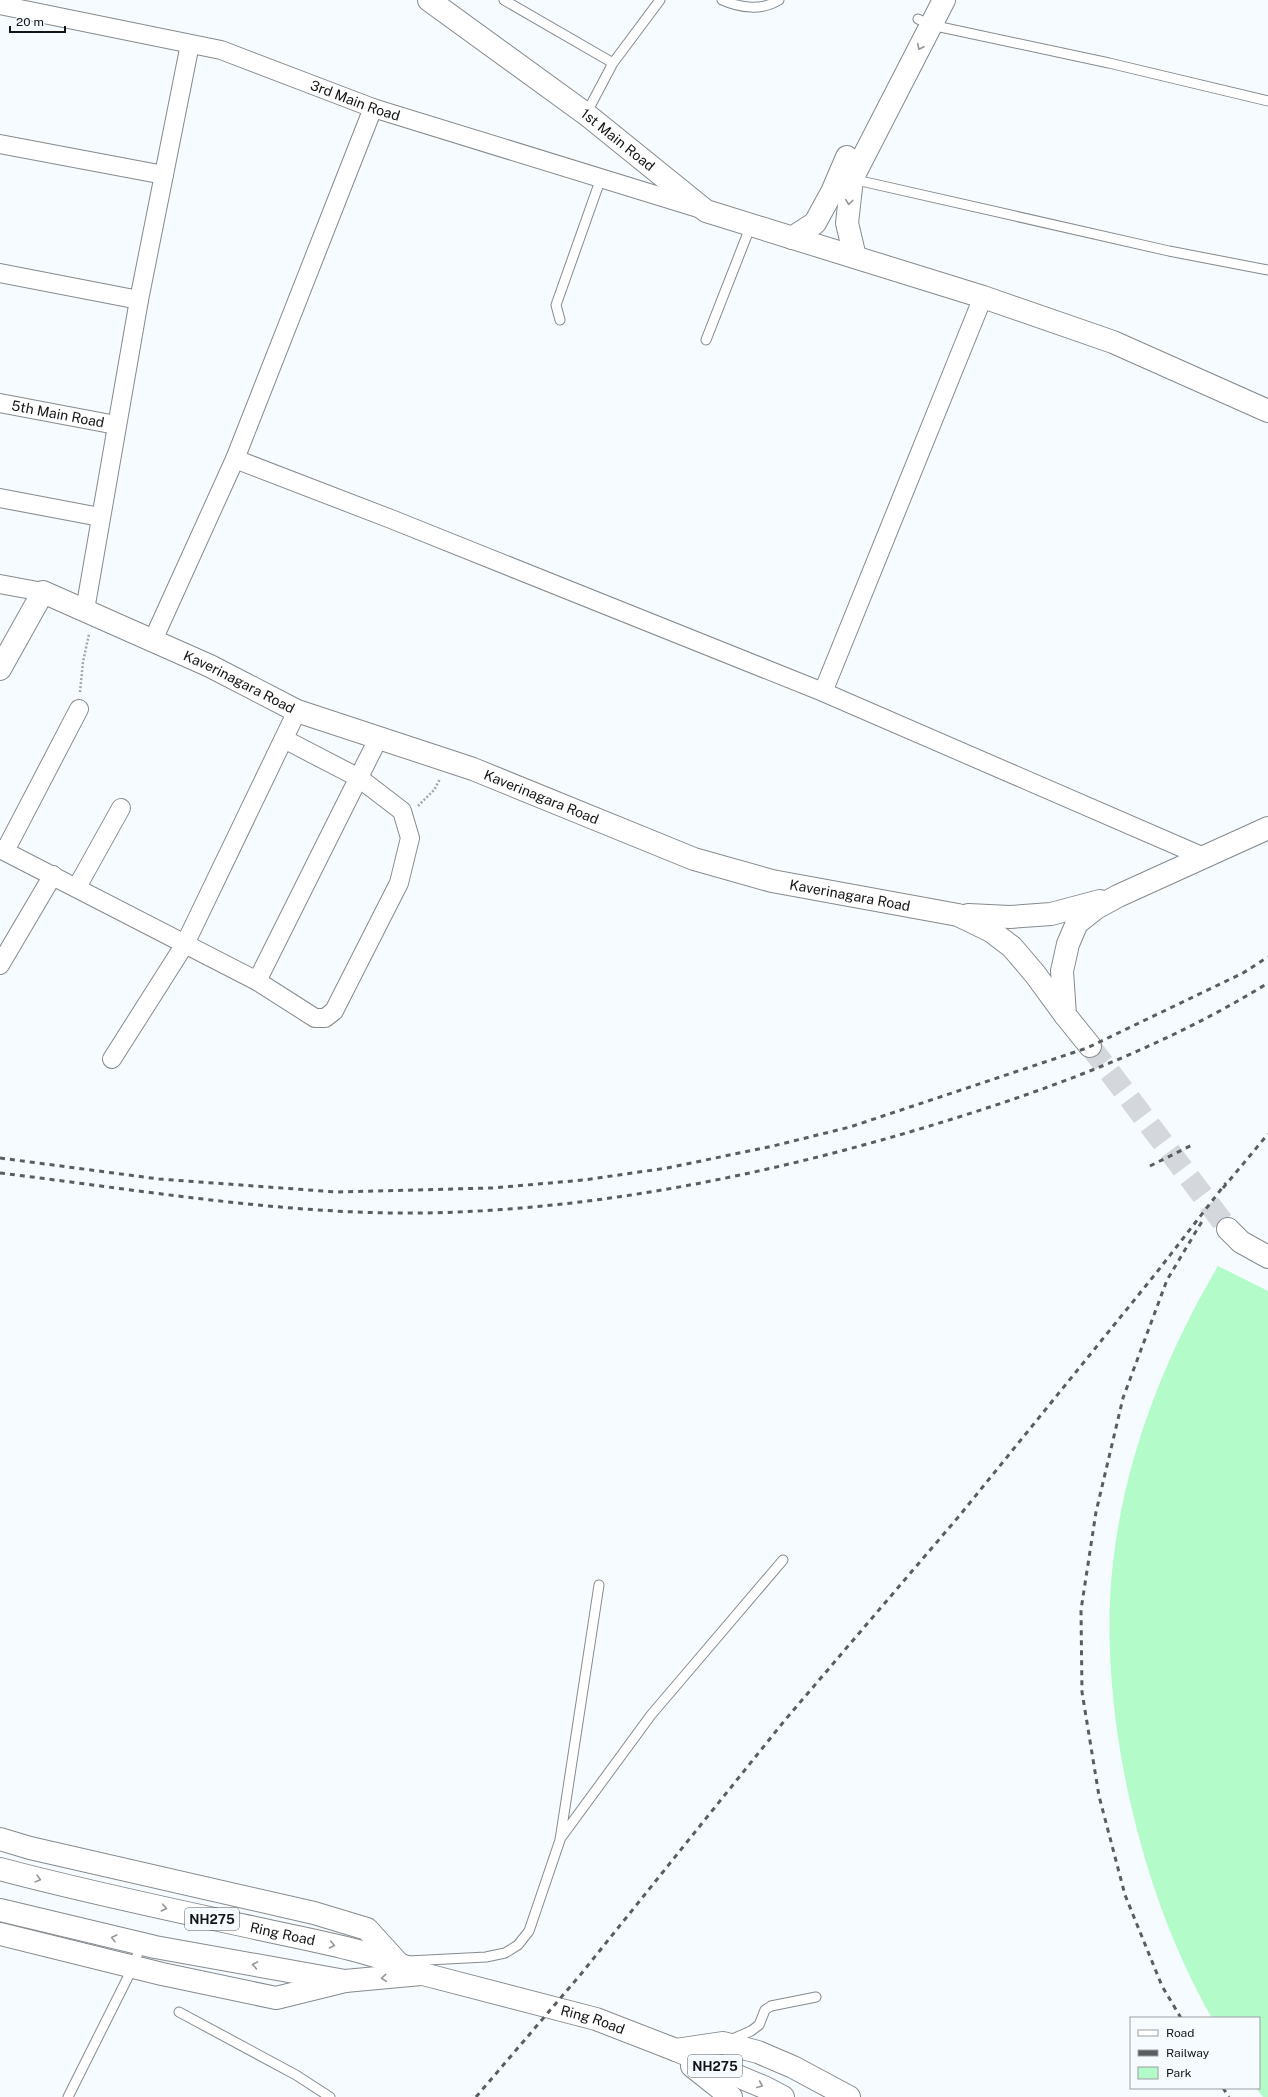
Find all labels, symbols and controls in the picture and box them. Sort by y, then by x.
scale bar [10,8,65,34]
text: 20 m [16,15,44,29]
one-way arrow [917,43,925,50]
street label: 3rd Main Road [308,77,402,124]
street label: 1st Main Road [578,105,658,174]
one-way arrow [844,199,853,206]
street label: 5th Main Road [10,397,106,431]
street label: Kaverinagara Road [181,647,298,716]
street label: Kaverinagara Road [482,766,601,827]
street label: Kaverinagara Road [788,876,912,914]
one-way arrow [34,1874,41,1883]
one-way arrow [161,1904,167,1912]
road number: NH275 [185,1908,239,1930]
street label: Ring Road [248,1919,317,1949]
one-way arrow [111,1934,117,1942]
one-way arrow [329,1941,335,1949]
one-way arrow [252,1961,258,1970]
one-way arrow [381,1973,387,1982]
street label: Ring Road [559,2002,627,2037]
legend [1130,2017,1260,2089]
text: Road [1166,2026,1194,2040]
text: Railway [1166,2046,1210,2060]
road number: NH275 [688,2055,742,2077]
text: Park [1166,2066,1192,2080]
one-way arrow [755,2080,763,2088]

